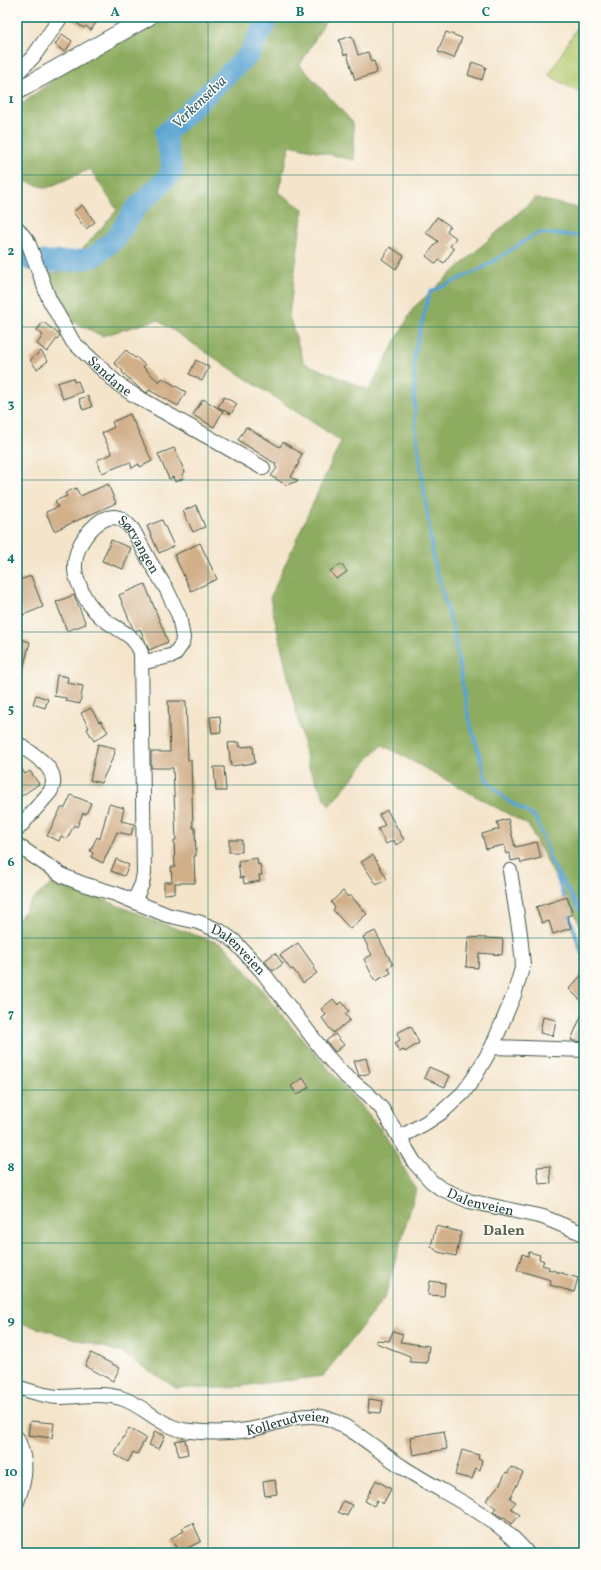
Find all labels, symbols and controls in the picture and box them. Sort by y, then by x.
text: A [110,4,120,22]
text: B [296,4,305,22]
text: C [482,4,490,22]
water label: Verkenselva [168,72,232,134]
text: 1 [8,91,14,109]
text: 2 [8,243,15,261]
street label: Sandane [83,352,135,402]
text: 3 [8,396,15,414]
street label: Sørvangen [114,511,163,578]
text: 4 [7,549,15,567]
text: 5 [8,701,14,719]
text: 6 [7,854,15,872]
street label: Dalenveien [208,920,269,980]
text: 7 [8,1006,14,1024]
text: 8 [7,1159,15,1177]
street label: Dalenveien [443,1184,515,1221]
district label: Dalen [483,1221,525,1242]
text: 9 [7,1312,15,1330]
street label: Kollerudveien [245,1408,332,1441]
text: 10 [4,1464,18,1482]

